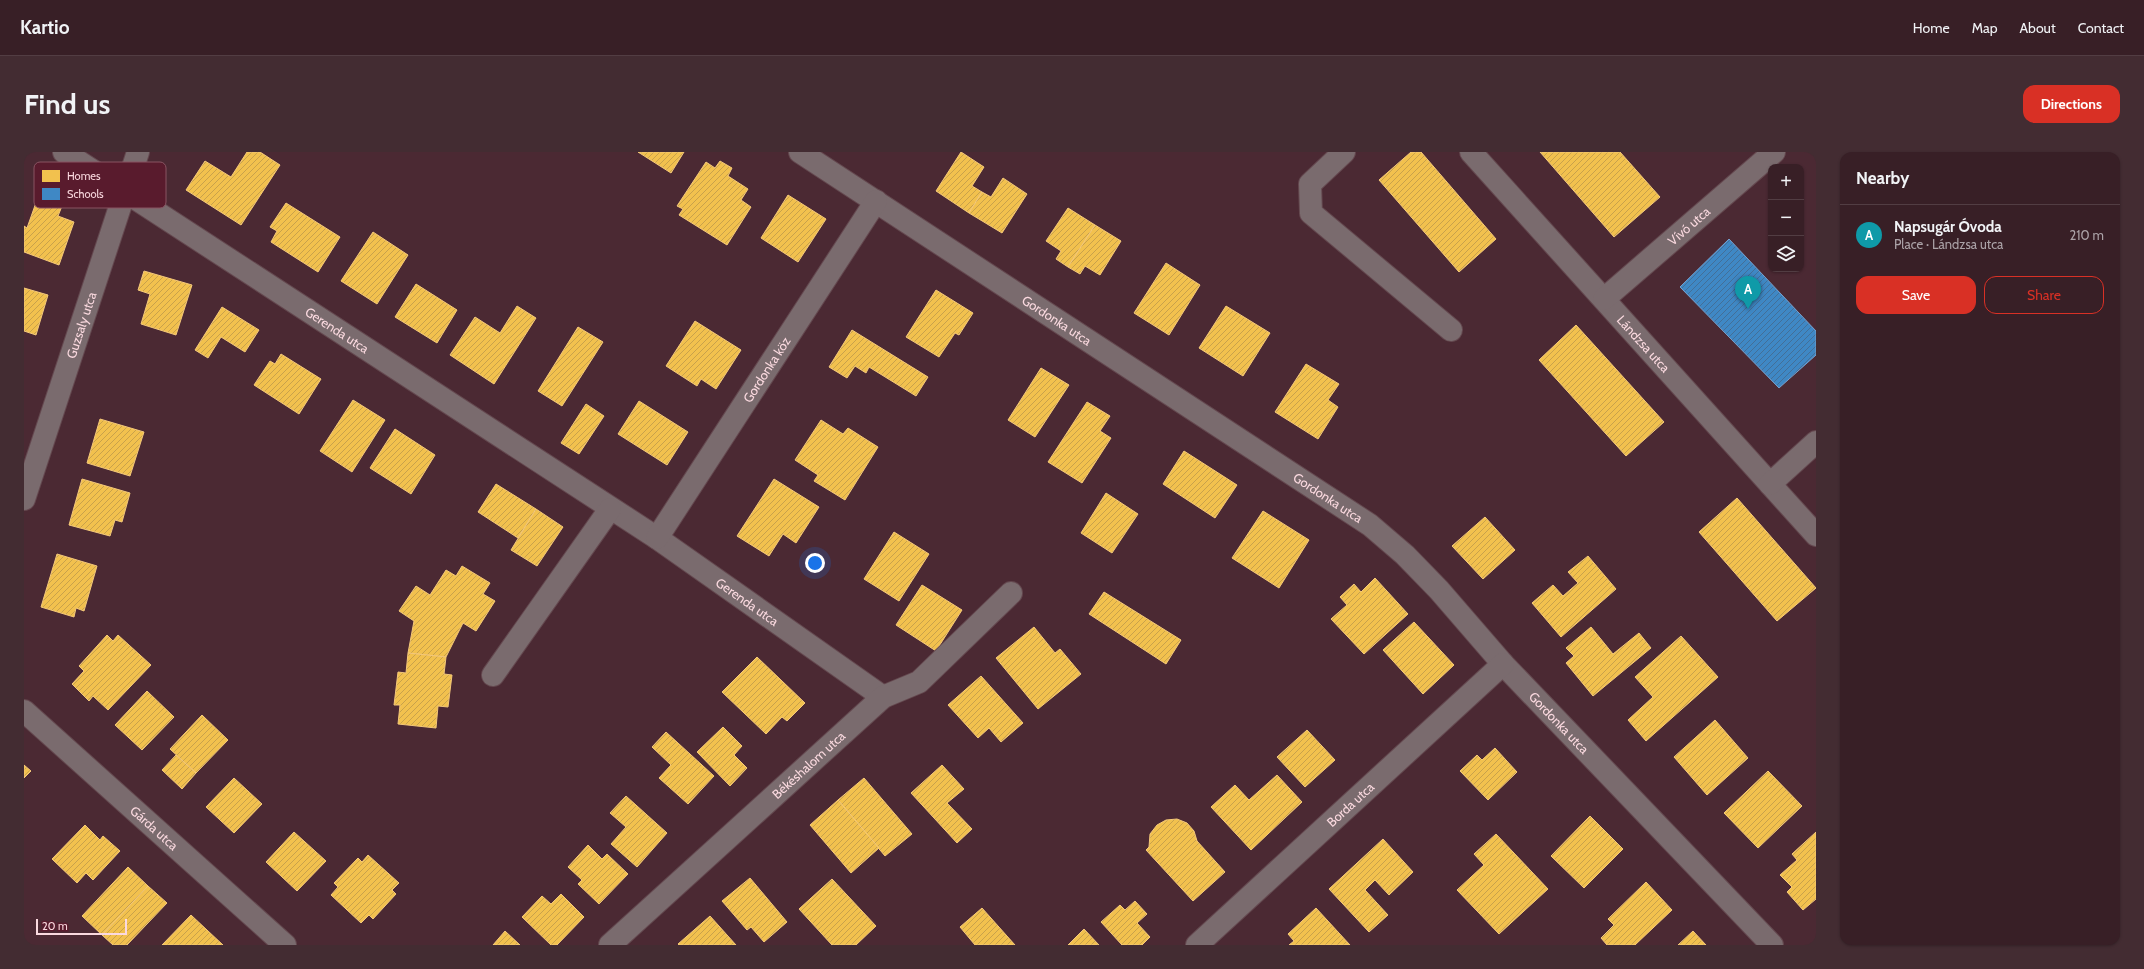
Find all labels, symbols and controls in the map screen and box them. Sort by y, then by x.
text: Kartio [20,16,69,39]
text: Home [1913,19,1950,37]
text: Map [1972,19,1997,37]
text: About [2019,19,2056,37]
text: Contact [2078,19,2124,37]
button: Directions [2023,85,2120,123]
text: Find us [24,87,110,121]
legend [34,162,166,208]
map controls [1768,164,1804,272]
button: + [1768,164,1804,200]
text: Nearby [1856,168,1909,188]
text: Homes [67,169,101,183]
text: Schools [67,187,104,201]
button: − [1768,200,1804,236]
street label: Vívó utca [1664,203,1714,248]
text: Napsugár Óvoda [1894,218,2002,236]
text: A [1865,227,1873,243]
text: 210 m [2070,227,2104,243]
button: layers [1768,236,1804,272]
text: Place · Lándzsa utca [1894,236,2003,252]
pin: A [1735,276,1761,309]
button: Save [1856,276,1976,314]
button: Share [1984,276,2104,314]
street label: Guzsaly utca [63,289,100,360]
street label: Gordonka utca [1019,292,1095,349]
street label: Gerenda utca [302,303,373,357]
street label: Lándzsa utca [1614,312,1674,376]
street label: Gordonka köz [739,334,794,405]
street label: Gordonka utca [1290,469,1366,526]
your location [805,553,825,573]
street label: Gerenda utca [713,574,782,630]
street label: Gordonka utca [1526,688,1593,757]
street label: Békéshalom utca [769,727,849,802]
street label: Borda utca [1323,778,1378,830]
street label: Gárda utca [127,802,182,854]
scale bar [36,917,127,936]
text: 20 m [42,919,68,933]

